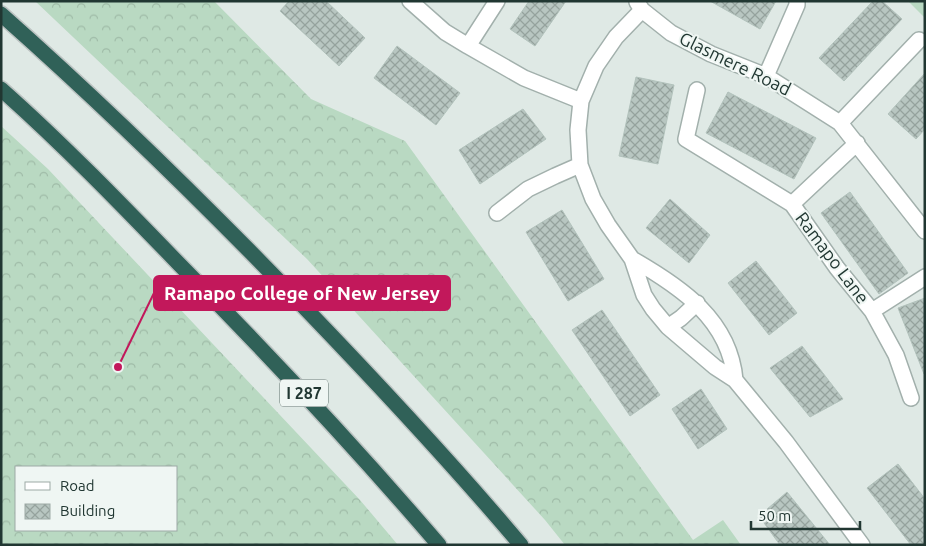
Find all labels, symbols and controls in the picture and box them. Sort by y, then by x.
street label: Glasmere Road [676,27,794,99]
street label: Ramapo Lane [792,208,874,307]
callout: Ramapo College of New Jersey [154,276,450,310]
text: Ramapo College of New Jersey [164,282,440,304]
road number: I 287 [280,379,328,406]
legend [15,466,178,531]
text: Road [60,477,95,494]
scale bar [751,498,860,530]
text: Building [60,502,115,519]
text: 50 m [758,507,791,524]

